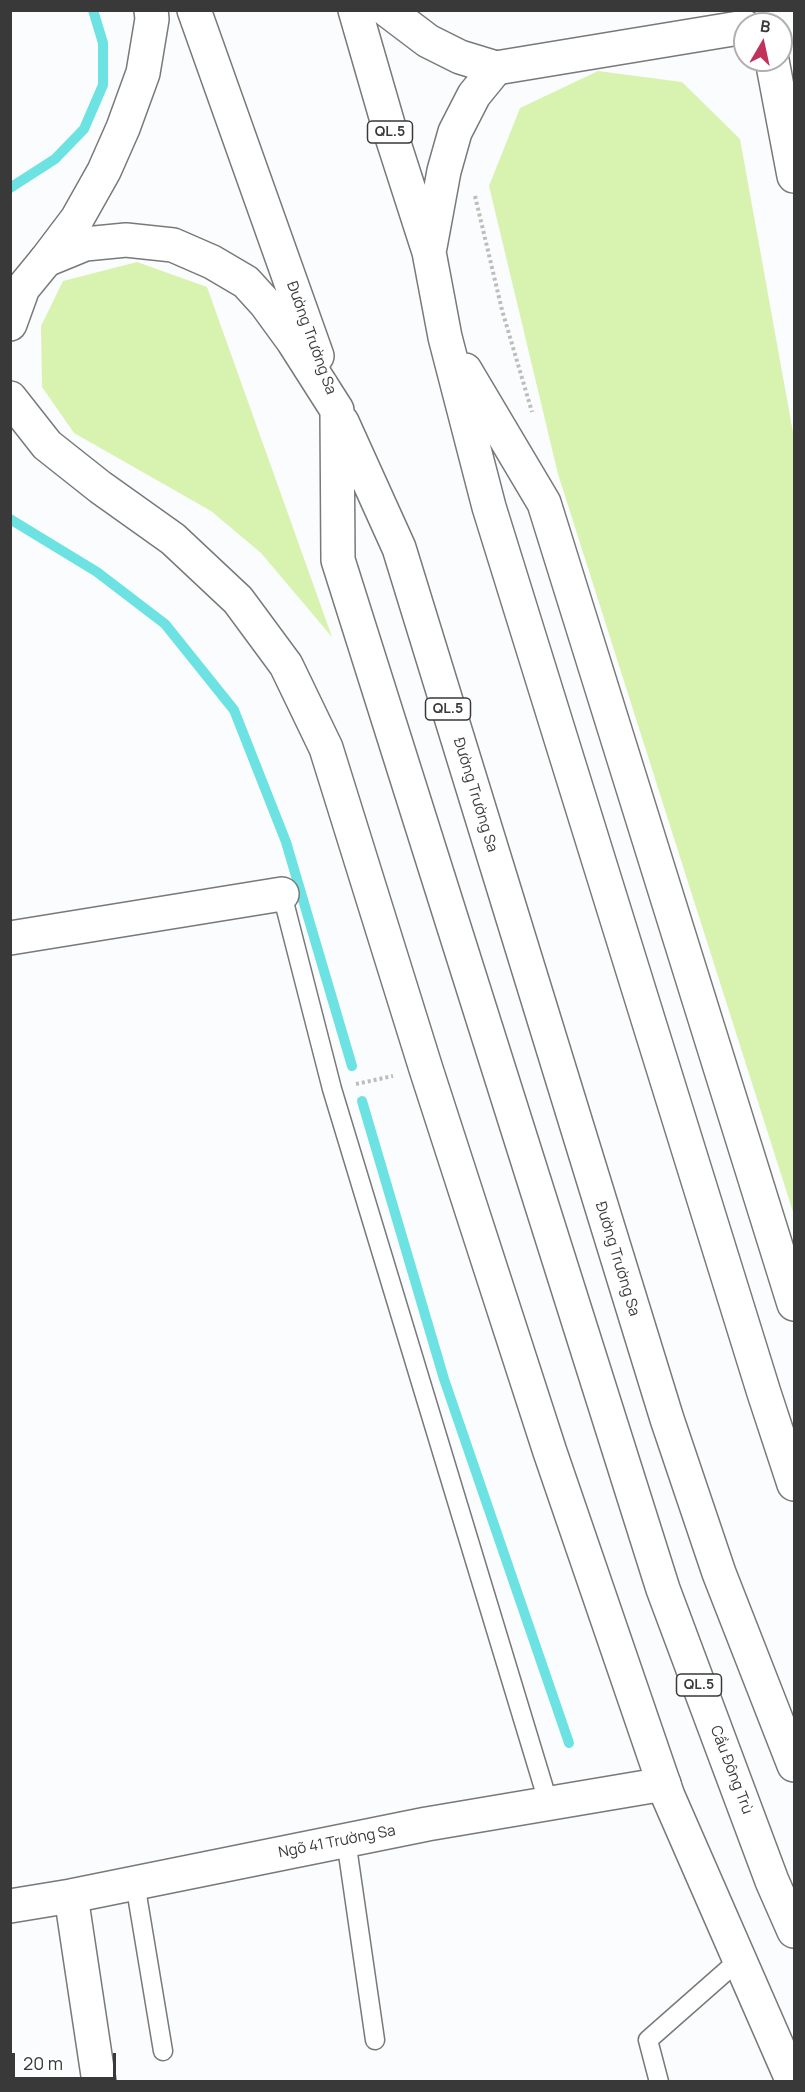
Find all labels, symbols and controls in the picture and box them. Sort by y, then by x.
north arrow [733,12,793,72]
text: B [759,15,772,38]
road number: QL.5 [368,121,412,143]
street label: Đường Trường Sa [282,279,340,397]
road number: QL.5 [426,698,470,720]
street label: Đường Trường Sa [449,736,501,854]
street label: Đường Trường Sa [591,1200,643,1318]
road number: QL.5 [676,1674,722,1696]
street label: Cầu Đông Trù [706,1723,756,1817]
street label: Ngõ 41 Trường Sa [277,1822,397,1862]
scale bar [15,2041,118,2079]
text: 20 m [23,2051,63,2075]

